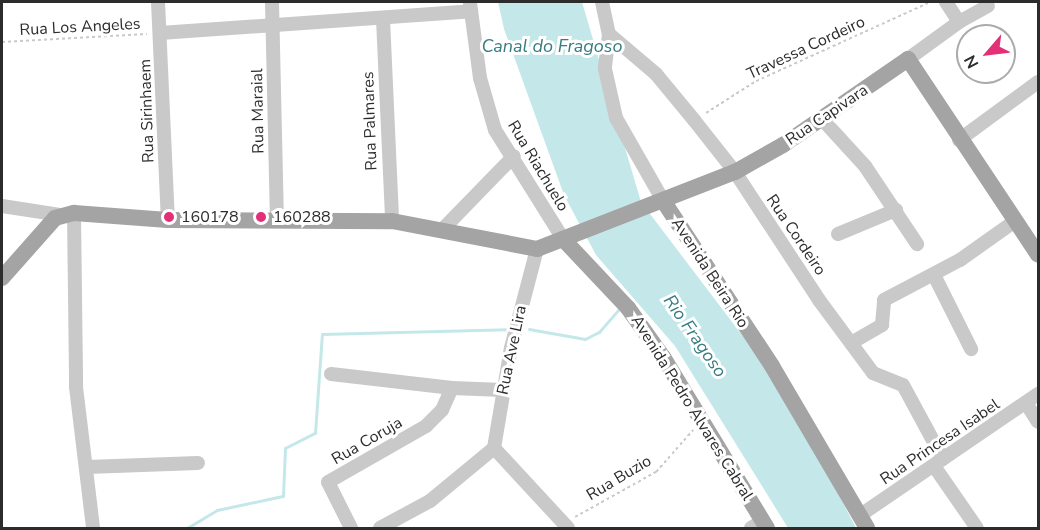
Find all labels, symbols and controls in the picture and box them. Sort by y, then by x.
street label: Travessa Cordeiro [744,12,868,84]
street label: Rua Los Angeles [19,14,141,40]
north arrow [956,24,1016,84]
water label: Canal do Fragoso [481,35,623,57]
text: N [959,51,984,72]
street label: Rua Sirinhaem [136,59,158,163]
street label: Rua Maraial [248,68,268,154]
street label: Rua Palmares [359,71,381,171]
street label: Rua Capivara [782,80,872,150]
street label: Rua Riachuelo [503,117,573,215]
street label: Rua Cordeiro [762,191,830,279]
place label: 160178 [181,207,239,227]
place label: 160288 [273,207,331,227]
marker: 160178 [162,210,176,224]
marker: 160288 [254,210,268,224]
street label: Avenida Beira Rio [667,214,753,332]
water label: Rio Fragoso [659,291,731,381]
street label: Rua Ave Lira [493,304,531,396]
street label: Avenida Pedro Alvares Cabral [627,312,757,504]
street label: Rua Princesa Isabel [877,395,1003,489]
street label: Rua Coruja [328,413,406,469]
street label: Rua Buzio [583,451,655,505]

